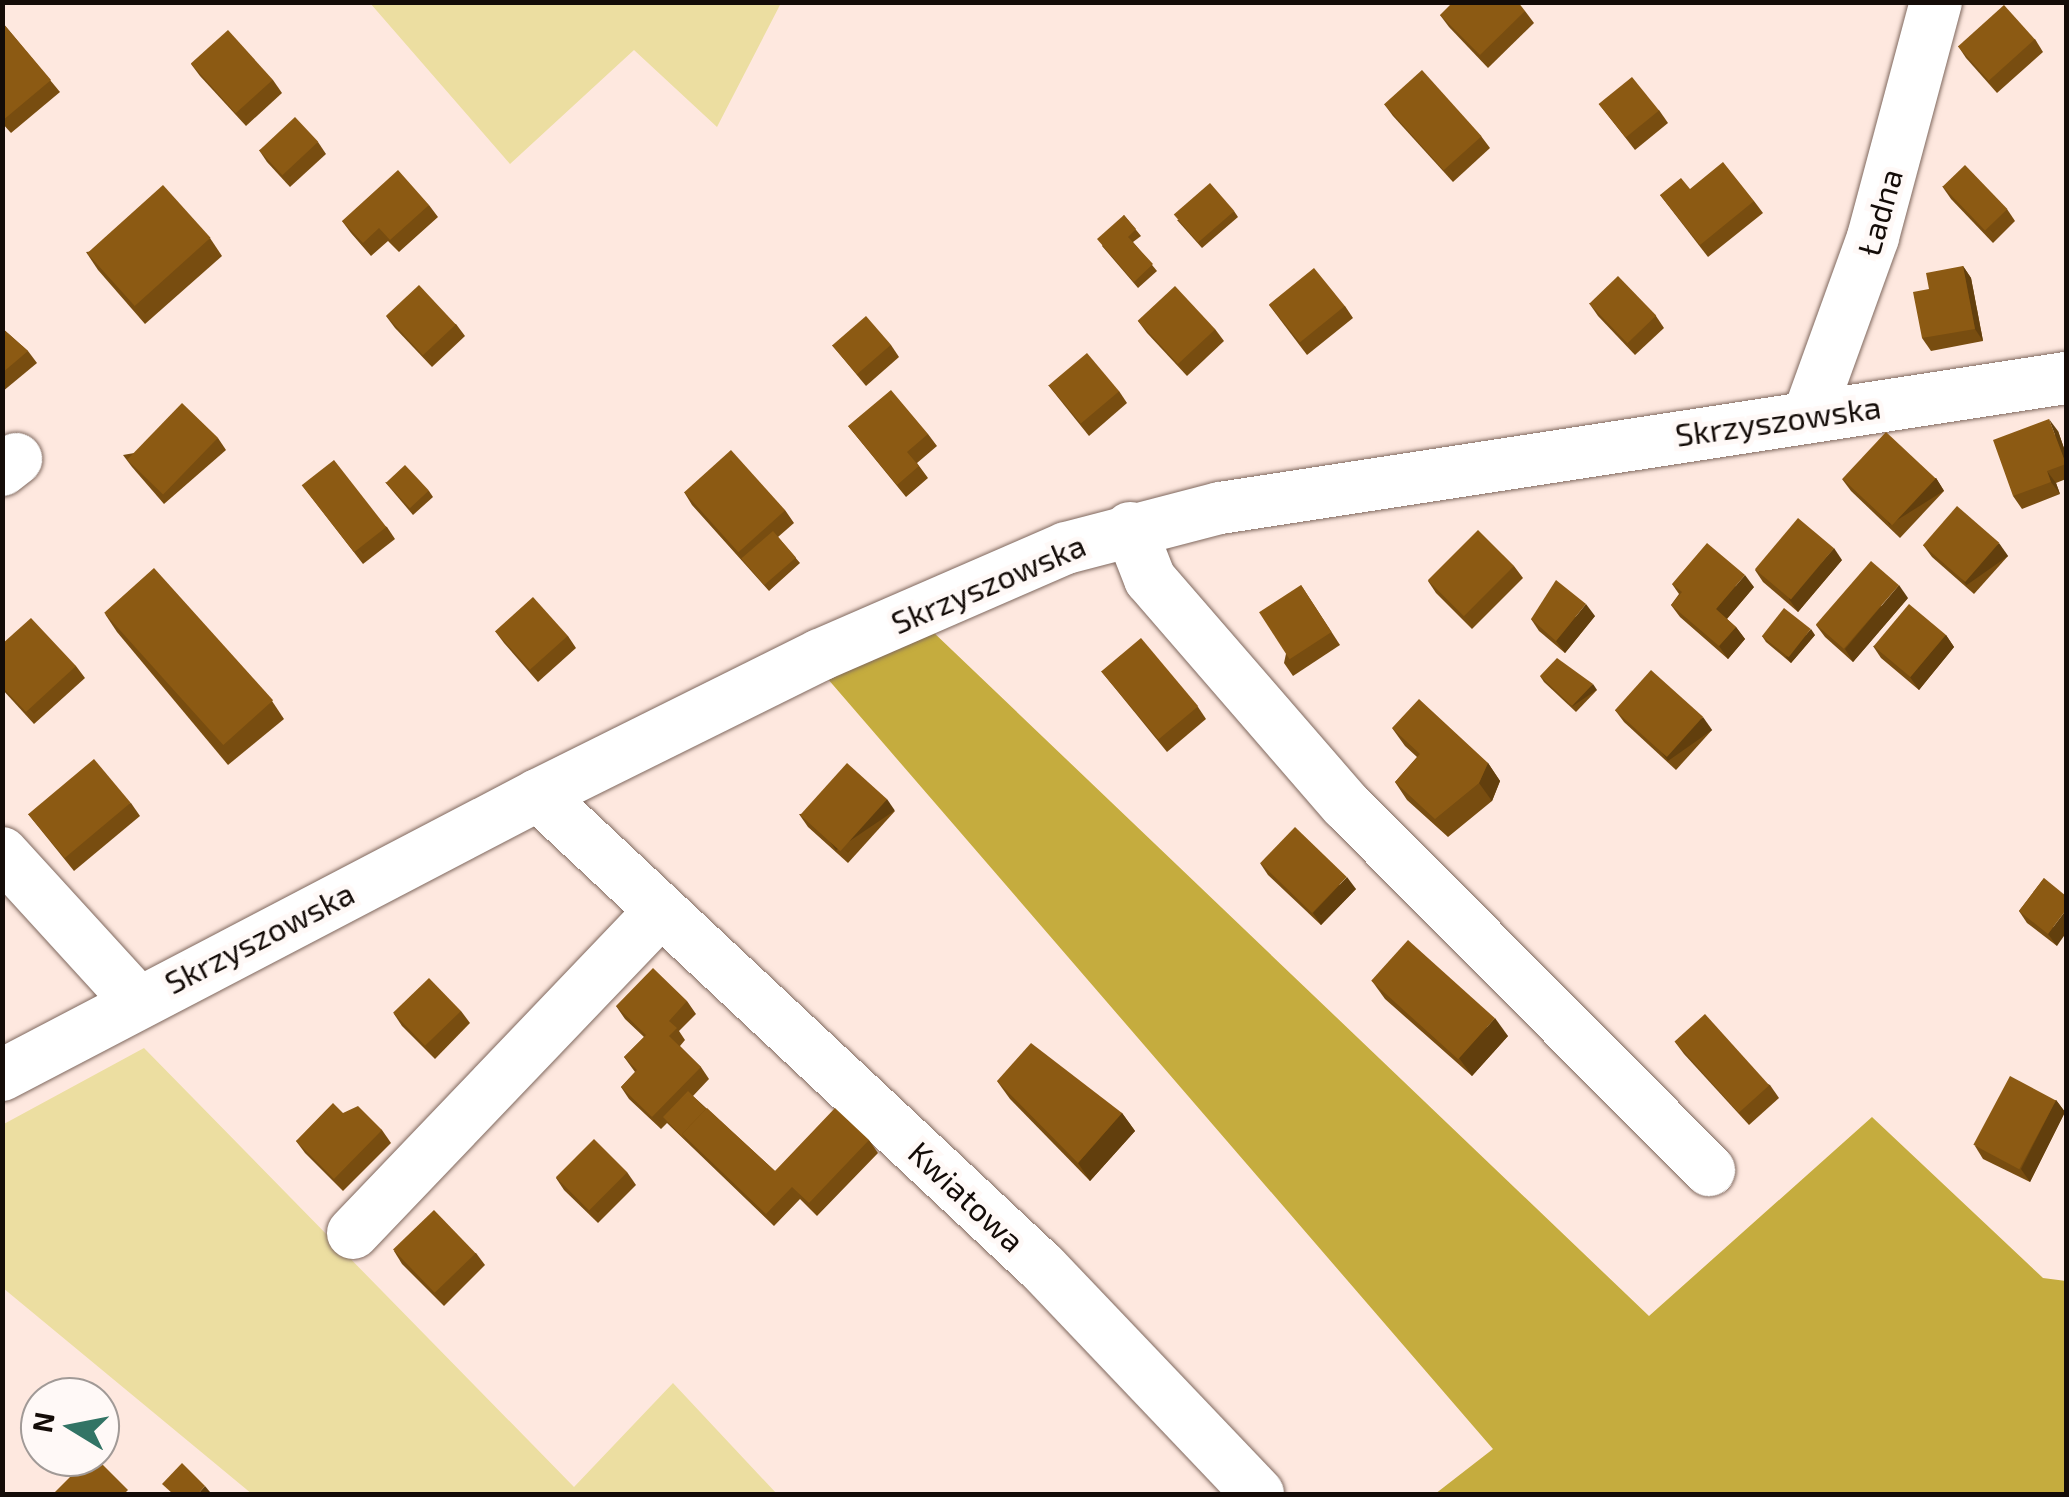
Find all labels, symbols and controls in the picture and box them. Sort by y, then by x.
street label: Ładna [1848,164,1910,260]
street label: Skrzyszowska [1673,387,1883,453]
street label: Skrzyszowska [885,525,1091,641]
street label: Skrzyszowska [158,873,360,1001]
street label: Kwiatowa [901,1133,1033,1259]
north arrow [20,1377,120,1477]
text: N [24,1409,61,1435]

